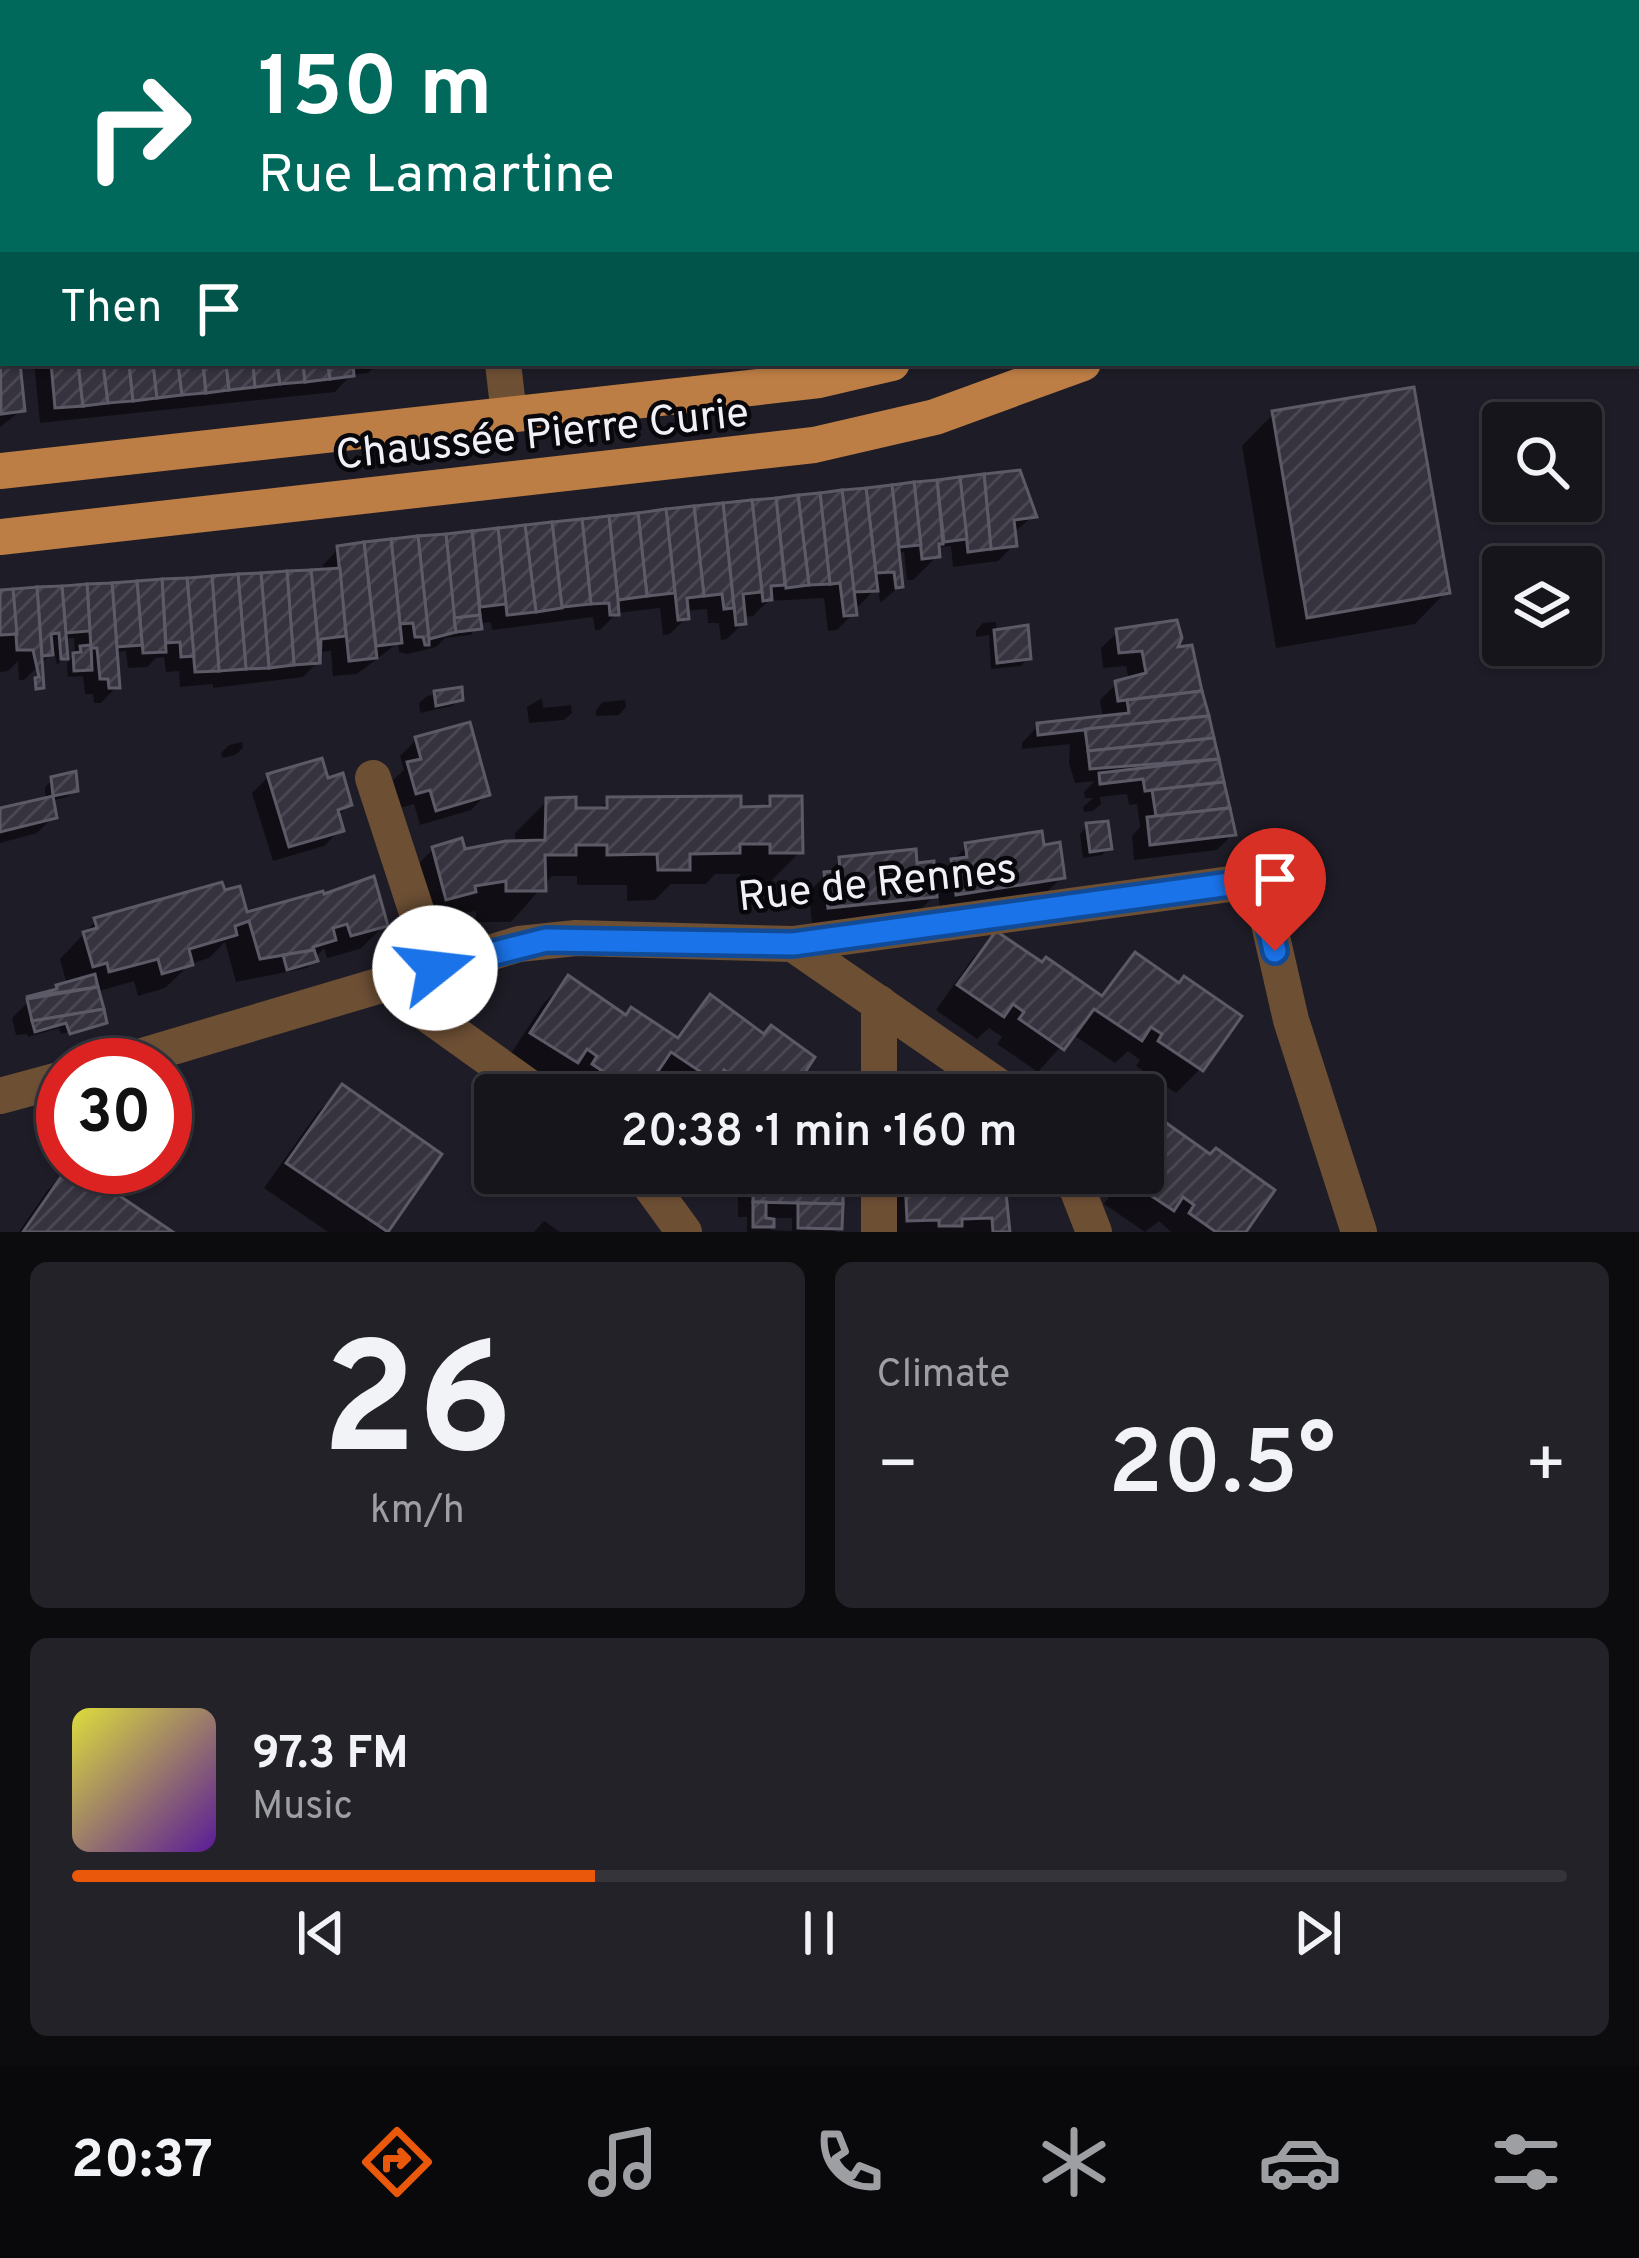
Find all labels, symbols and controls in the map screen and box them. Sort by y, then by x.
text: 150 m [258,39,493,145]
icon: right [60,48,216,204]
text: Rue Lamartine [258,143,615,212]
icon: arrive [186,276,252,342]
text: Then [60,281,162,338]
street label: Chaussée Pierre Curie [333,388,752,485]
map controls [1482,402,1602,666]
button: search [1482,402,1602,522]
button: layers [1482,546,1602,666]
pin [1224,828,1326,951]
street label: Rue de Rennes [736,845,1019,926]
icon: arrive [1242,846,1308,912]
position arrow [372,905,498,1031]
speed limit sign: 30 [36,1038,192,1194]
text: 20:38 · 1 min · 160 m [620,1105,1018,1162]
text: 26 [322,1311,513,1509]
text: Climate [877,1352,1010,1401]
text: 20.5° [1108,1412,1336,1525]
text: − [877,1427,919,1510]
text: + [1524,1427,1567,1510]
text: km/h [370,1488,465,1537]
text: 97.3 FM [252,1727,409,1784]
text: Music [252,1784,353,1833]
icon: previous [288,1900,354,1966]
icon: pause [786,1900,852,1966]
icon: next [1285,1900,1351,1966]
icon: directions [355,2120,439,2204]
icon: music [581,2120,665,2204]
icon: phone [807,2120,891,2204]
icon: climate [1032,2120,1116,2204]
icon: car [1258,2120,1342,2204]
icon: filters [1484,2120,1568,2204]
text: 20:37 [71,2128,213,2197]

